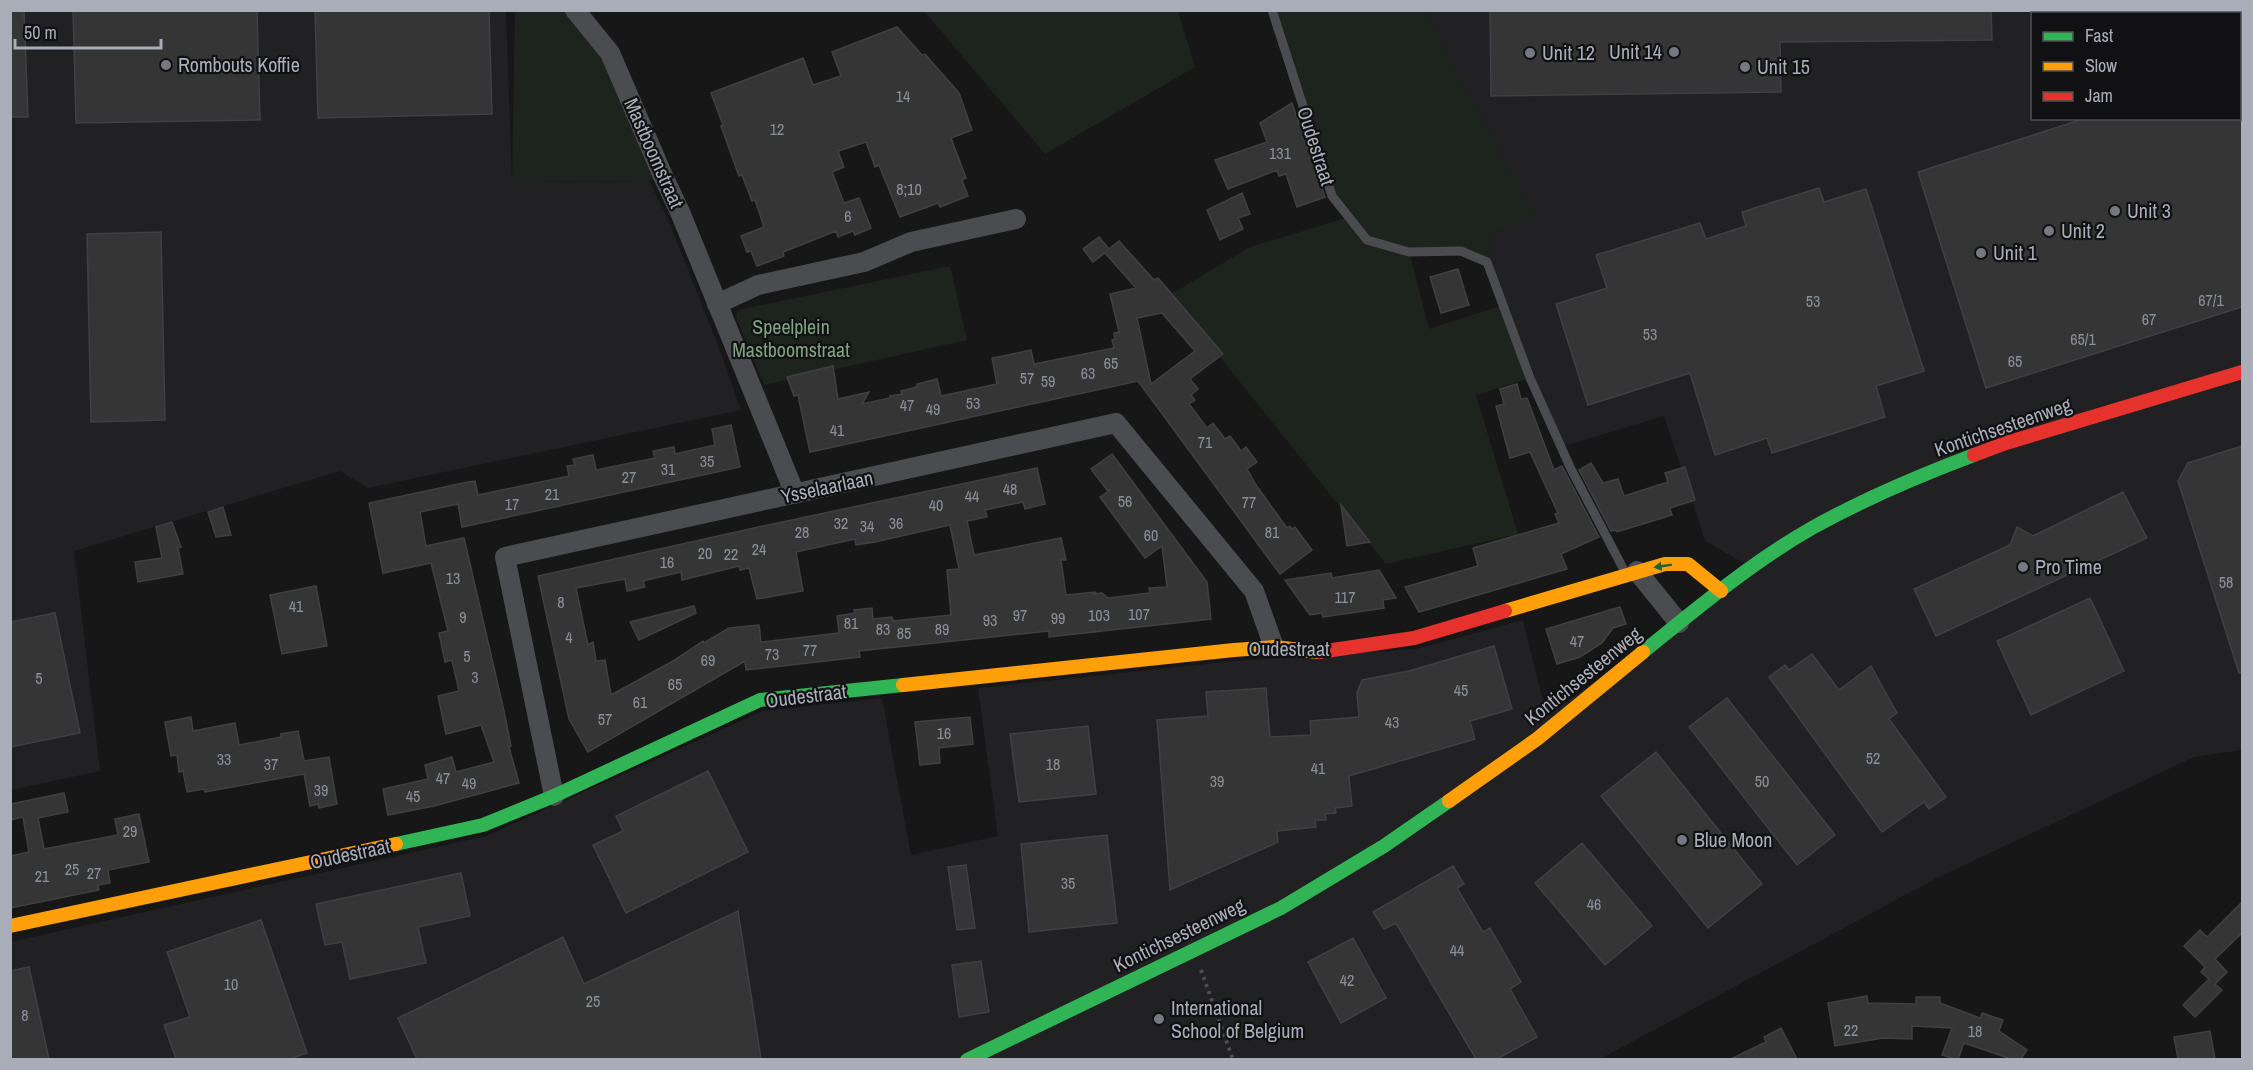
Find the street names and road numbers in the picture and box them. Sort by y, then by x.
street label: Mastboomstraat [618,94,691,212]
street label: Oudestraat [1291,103,1342,189]
street label: Kontichsesteenweg [1931,390,2075,463]
street label: Ysselaarlaan [778,464,875,509]
street label: Kontichsesteenweg [1519,620,1647,731]
street label: Oudestraat [1248,635,1330,662]
street label: Oudestraat [764,677,848,714]
street label: Oudestraat [307,832,393,875]
street label: Kontichsesteenweg [1109,891,1249,978]

